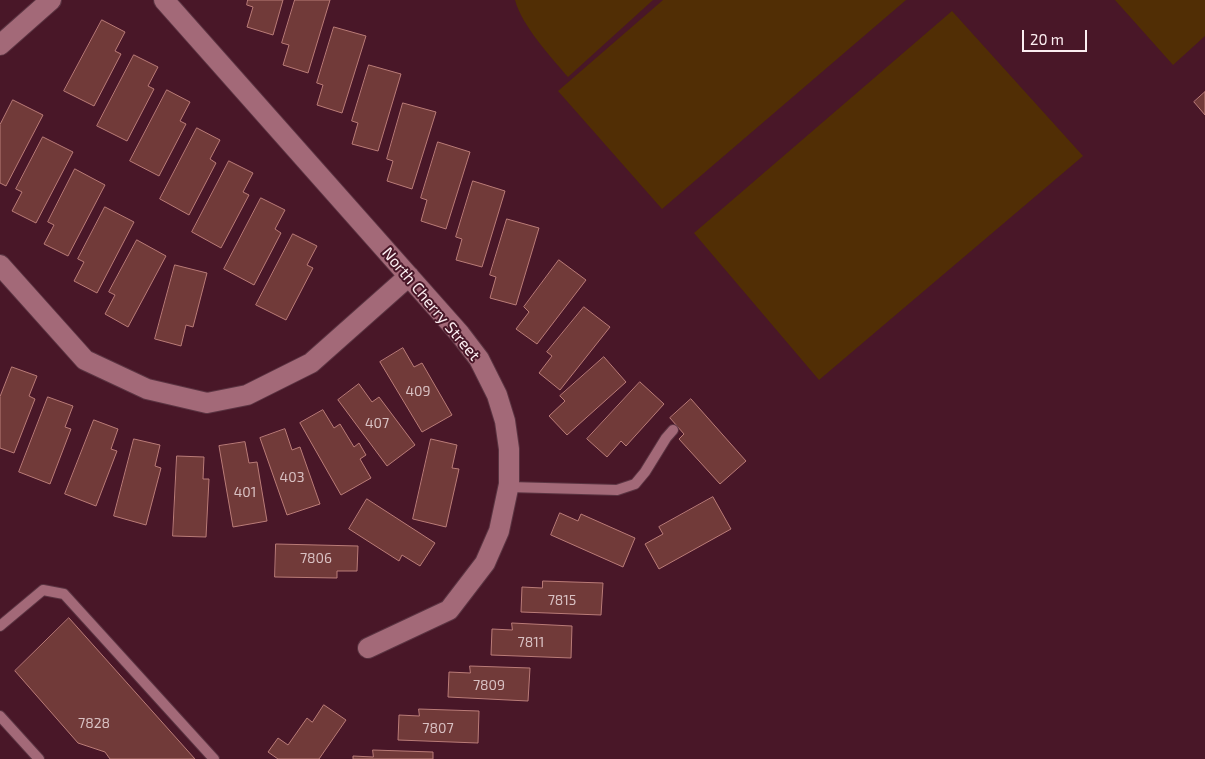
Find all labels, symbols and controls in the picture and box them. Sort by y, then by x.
scale bar [1025,20,1090,52]
text: 20 m [1030,30,1064,48]
street label: North Cherry Street [378,243,484,365]
house number: 409 [405,383,431,399]
house number: 407 [365,415,389,431]
house number: 403 [280,469,304,485]
house number: 401 [234,484,256,500]
house number: 7806 [300,550,332,566]
house number: 7815 [548,592,576,608]
house number: 7811 [518,634,544,650]
house number: 7809 [473,677,505,693]
house number: 7828 [78,715,110,731]
house number: 7807 [422,720,454,736]

